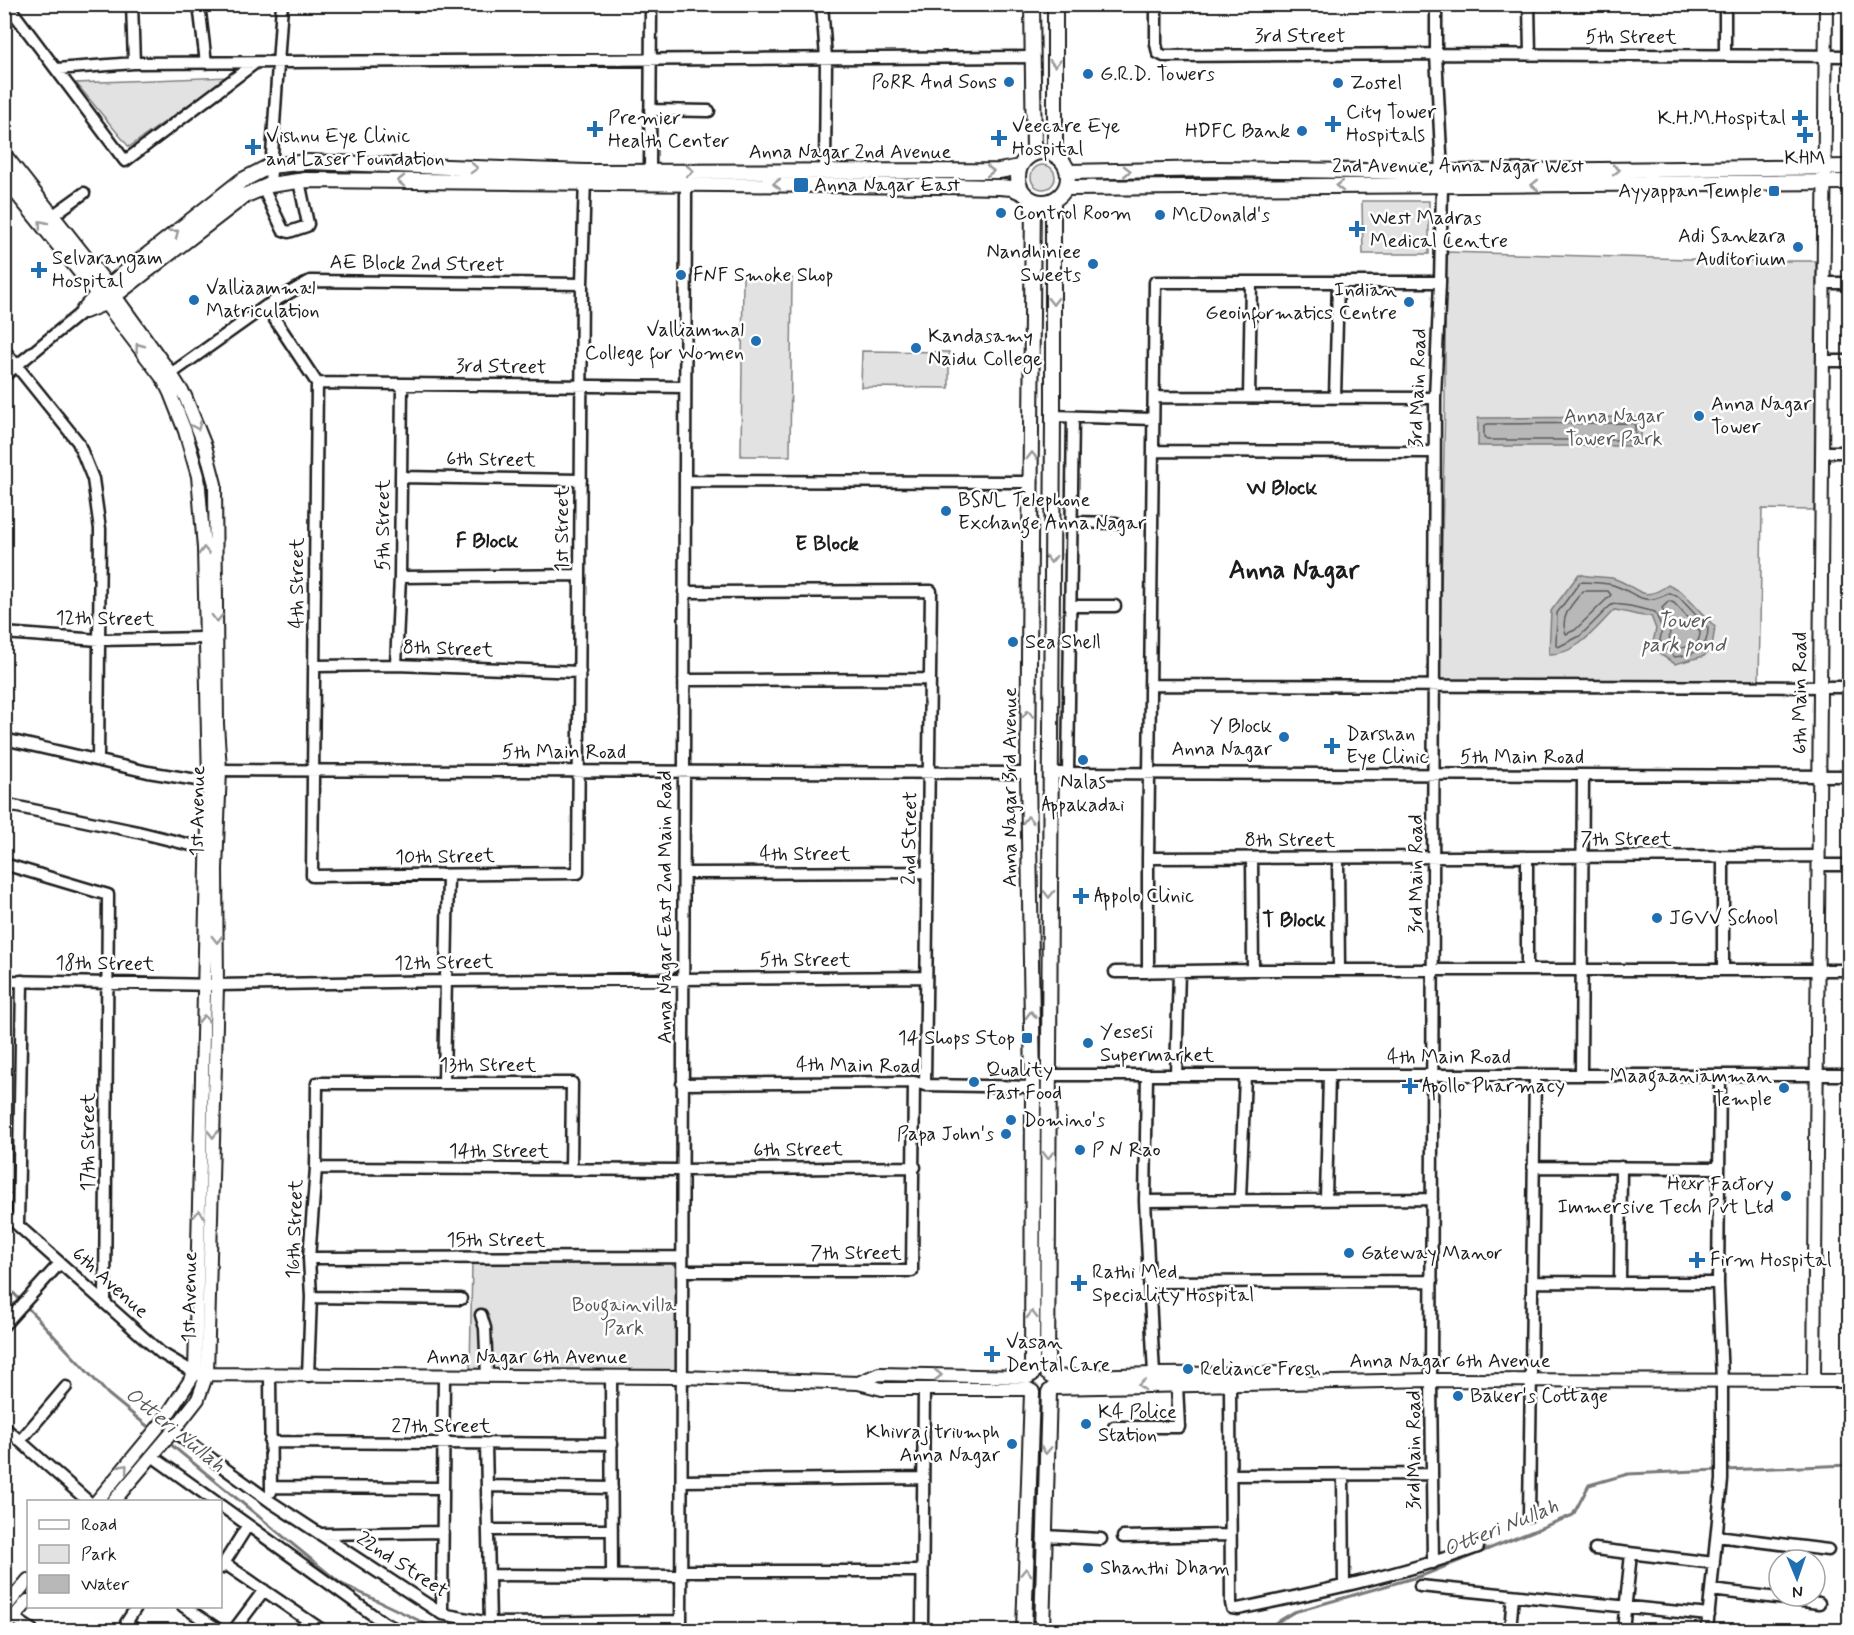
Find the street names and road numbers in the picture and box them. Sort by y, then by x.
street label: 3rd Street [1255,23,1345,50]
street label: 5th Street [1585,24,1677,51]
street label: Anna Nagar 2nd Avenue [749,139,952,166]
street label: 2nd Avenue, Anna Nagar West [1332,153,1584,180]
street label: AE Block 2nd Street [329,249,505,279]
street label: 3rd Main Road [1402,328,1434,448]
street label: 3rd Street [455,353,547,381]
street label: 6th Street [446,446,536,474]
street label: 5th Street [370,479,397,571]
street label: 1st Street [549,486,576,572]
street label: 4th Street [284,537,311,629]
street label: 12th Street [55,605,155,633]
street label: 6th Main Road [1787,632,1814,754]
street label: 8th Street [402,634,494,664]
street label: Anna Nagar 3rd Avenue [997,687,1024,887]
street label: 5th Main Road [502,739,626,766]
street label: 5th Main Road [1460,744,1584,771]
street label: 1st Avenue [184,765,212,857]
street label: Anna Nagar East 2nd Main Road [652,770,679,1044]
street label: 2nd Street [896,791,924,885]
street label: 3rd Main Road [1403,814,1430,934]
street label: 7th Street [1580,826,1672,853]
street label: 8th Street [1245,827,1336,854]
street label: 4th Street [759,841,851,868]
street label: 10th Street [395,843,495,871]
street label: 5th Street [759,947,851,974]
street label: 12th Street [394,949,494,977]
street label: 18th Street [55,950,155,978]
street label: 4th Main Road [1387,1044,1511,1071]
street label: 4th Main Road [796,1051,920,1081]
street label: 13th Street [440,1052,537,1079]
street label: 17th Street [75,1093,102,1191]
street label: 6th Street [753,1136,843,1164]
street label: 14th Street [449,1138,550,1165]
street label: 16th Street [280,1179,310,1279]
street label: 15th Street [446,1227,546,1254]
street label: 7th Street [810,1240,902,1267]
street label: 6th Avenue [66,1241,155,1325]
street label: 1st Avenue [176,1251,204,1343]
street label: Anna Nagar 6th Avenue [426,1344,628,1371]
street label: Anna Nagar 6th Avenue [1349,1348,1551,1375]
street label: 3rd Main Road [1401,1390,1428,1510]
street label: 27th Street [391,1413,491,1440]
street label: 22nd Street [351,1525,453,1605]

